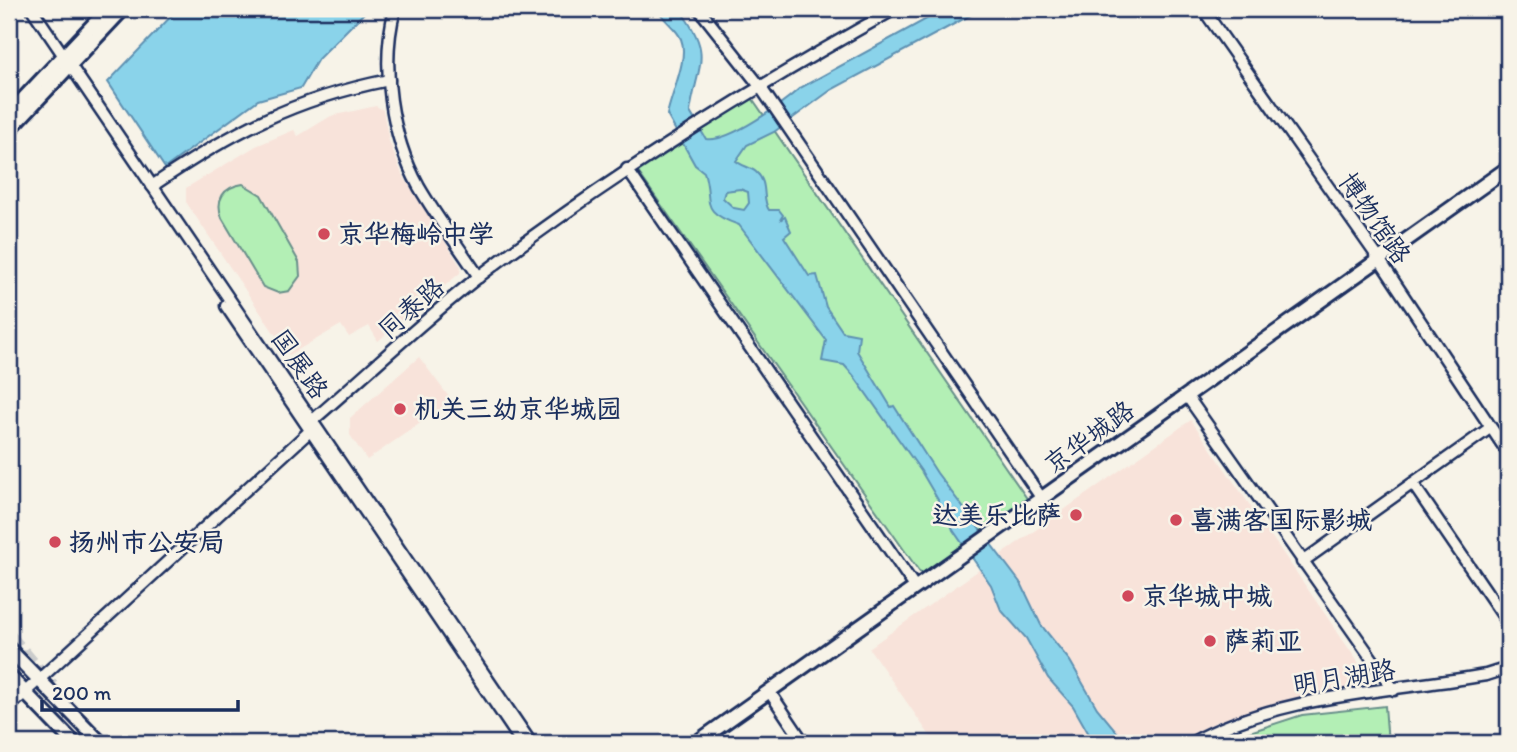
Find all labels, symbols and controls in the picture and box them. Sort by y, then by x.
street label: 博物馆路 [1332,166,1418,270]
place label: 京华梅岭中学 [338,218,494,250]
marker: 京华梅岭中学 [316,226,332,242]
street label: 同泰路 [371,270,451,346]
street label: 国展路 [265,323,335,405]
place label: 机关三幼京华城园 [414,393,622,425]
street label: 京华城路 [1038,393,1140,481]
marker: 机关三幼京华城园 [392,401,408,417]
place label: 达美乐比萨 [932,499,1062,531]
place label: 喜满客国际影城 [1190,504,1372,536]
marker: 达美乐比萨 [1068,507,1084,523]
marker: 喜满客国际影城 [1168,512,1184,528]
place label: 扬州市公安局 [69,526,225,558]
marker: 扬州市公安局 [47,534,63,550]
place label: 京华城中城 [1142,580,1272,612]
marker: 京华城中城 [1120,588,1136,604]
place label: 萨莉亚 [1224,625,1302,657]
marker: 萨莉亚 [1202,633,1218,649]
street label: 明月湖路 [1290,653,1398,701]
scale bar [42,668,238,712]
text: 200 m [52,680,112,705]

